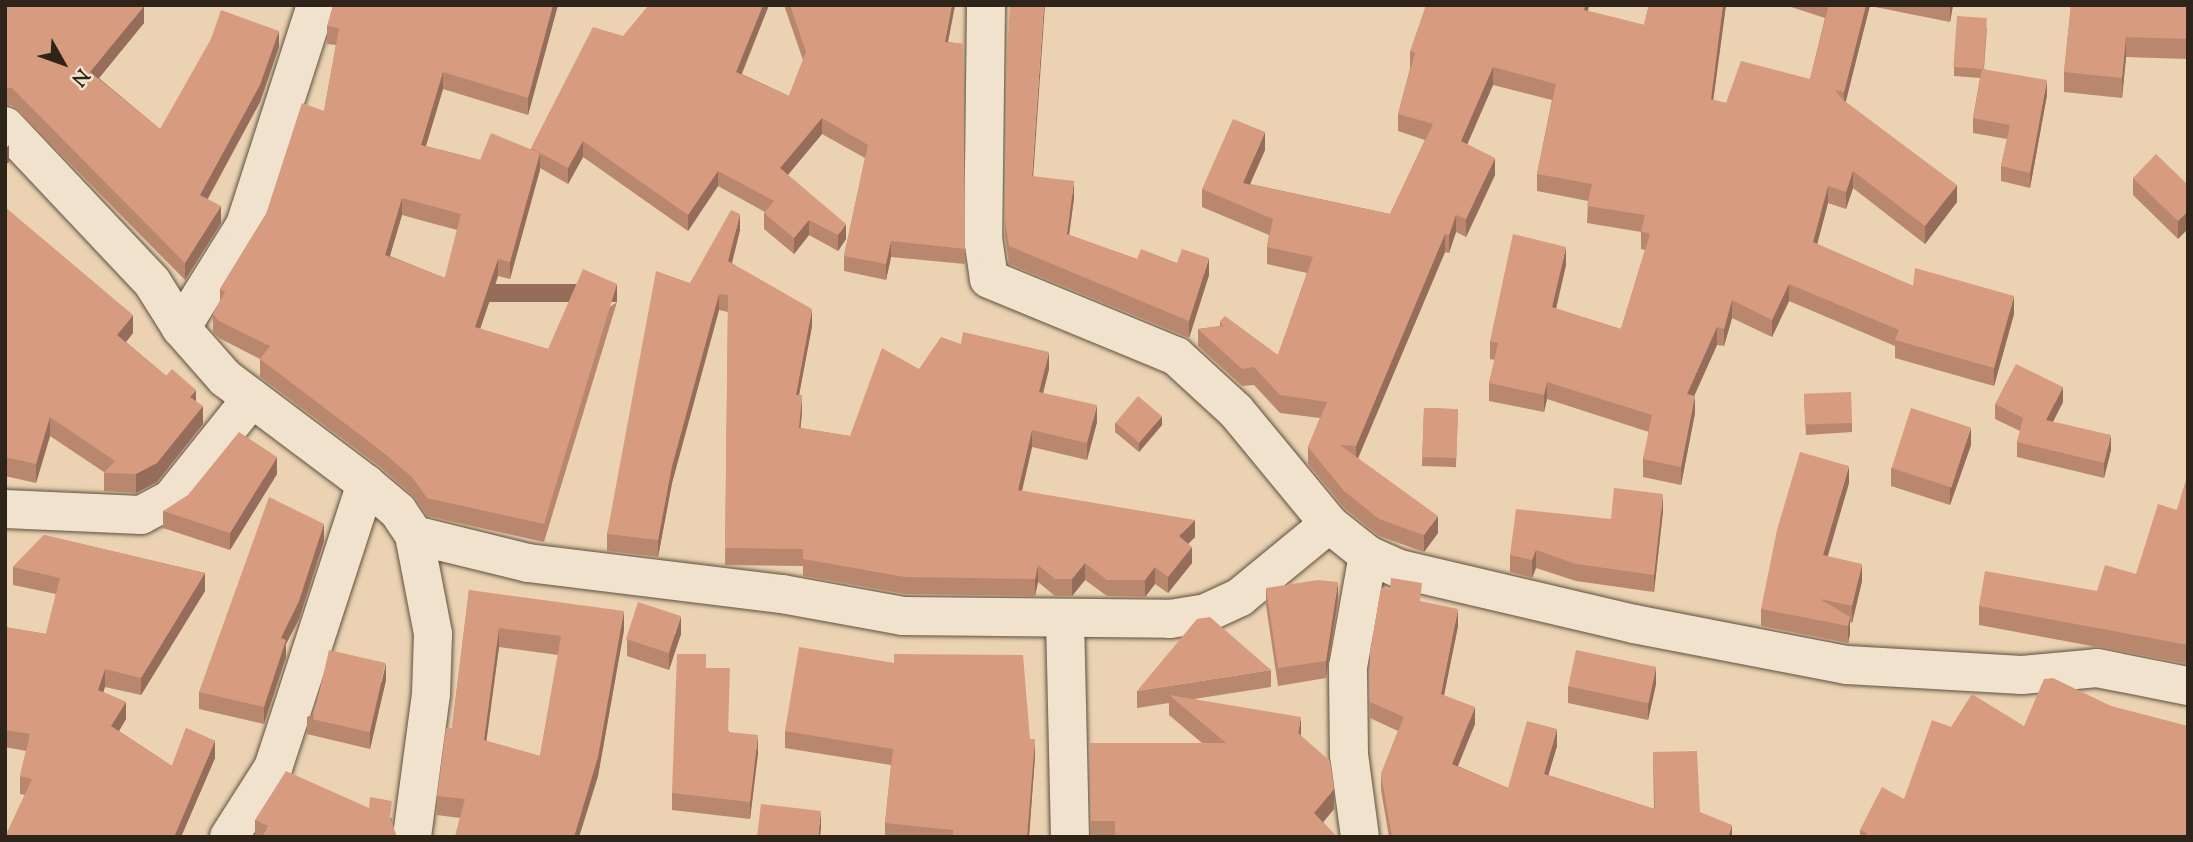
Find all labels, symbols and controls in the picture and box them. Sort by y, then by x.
north arrow [28,28,98,98]
text: N [64,62,95,91]

